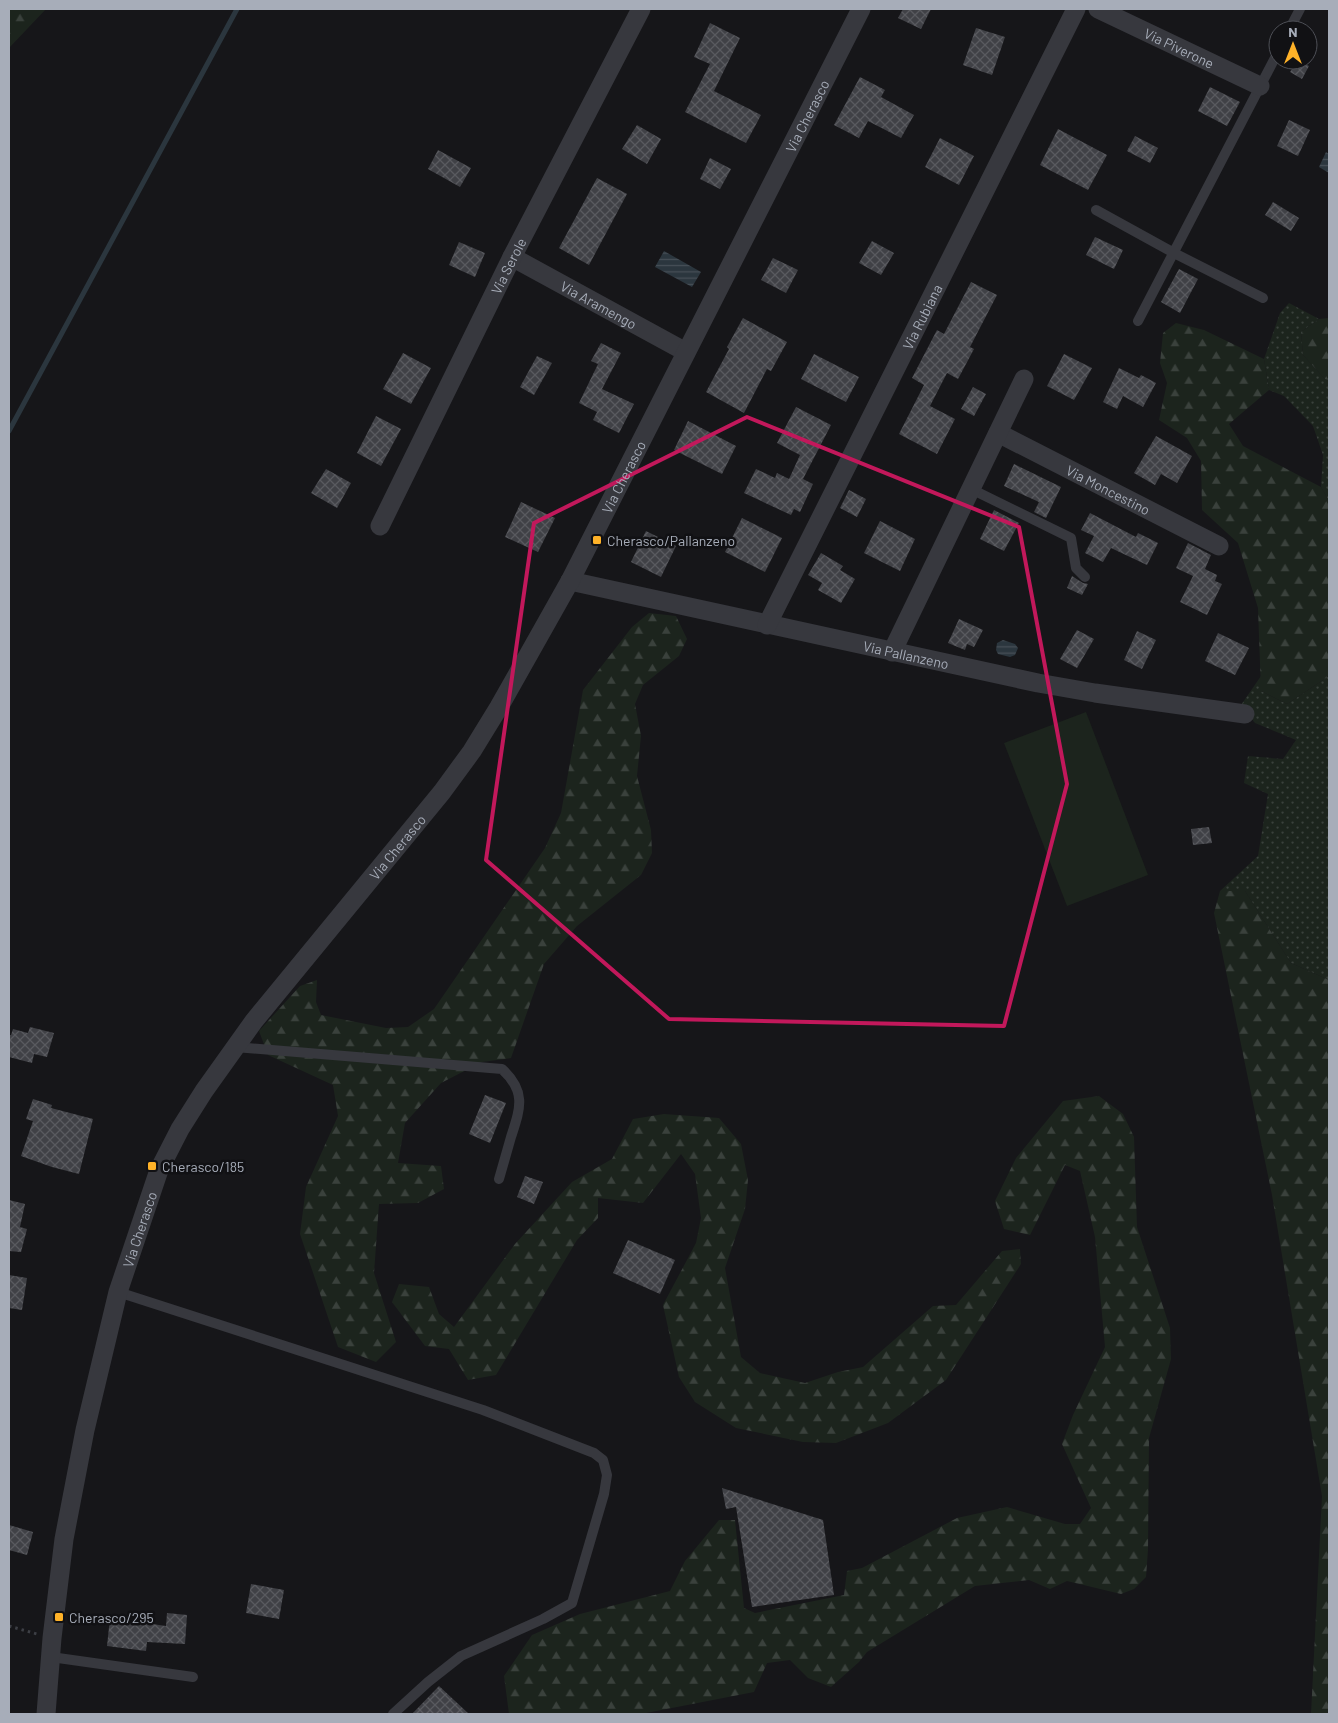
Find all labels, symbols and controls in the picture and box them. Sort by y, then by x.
north arrow [1268,20,1318,70]
text: N [1288,23,1298,40]
street label: Via Piverone [1142,24,1217,71]
street label: Via Cherasco [781,77,832,155]
street label: Via Serole [487,235,529,297]
street label: Via Aramengo [558,277,640,332]
street label: Via Rubiana [898,281,945,352]
street label: Via Cherasco [598,438,649,516]
street label: Via Moncestino [1064,461,1153,518]
place label: Cherasco/Pallanzeno [607,532,735,549]
marker: Cherasco/Pallanzeno [591,534,603,546]
street label: Via Pallanzeno [862,637,951,672]
street label: Via Cherasco [365,811,429,883]
place label: Cherasco/185 [162,1158,244,1175]
marker: Cherasco/185 [146,1160,158,1172]
street label: Via Cherasco [118,1189,160,1269]
place label: Cherasco/295 [69,1609,154,1626]
marker: Cherasco/295 [53,1611,65,1623]

